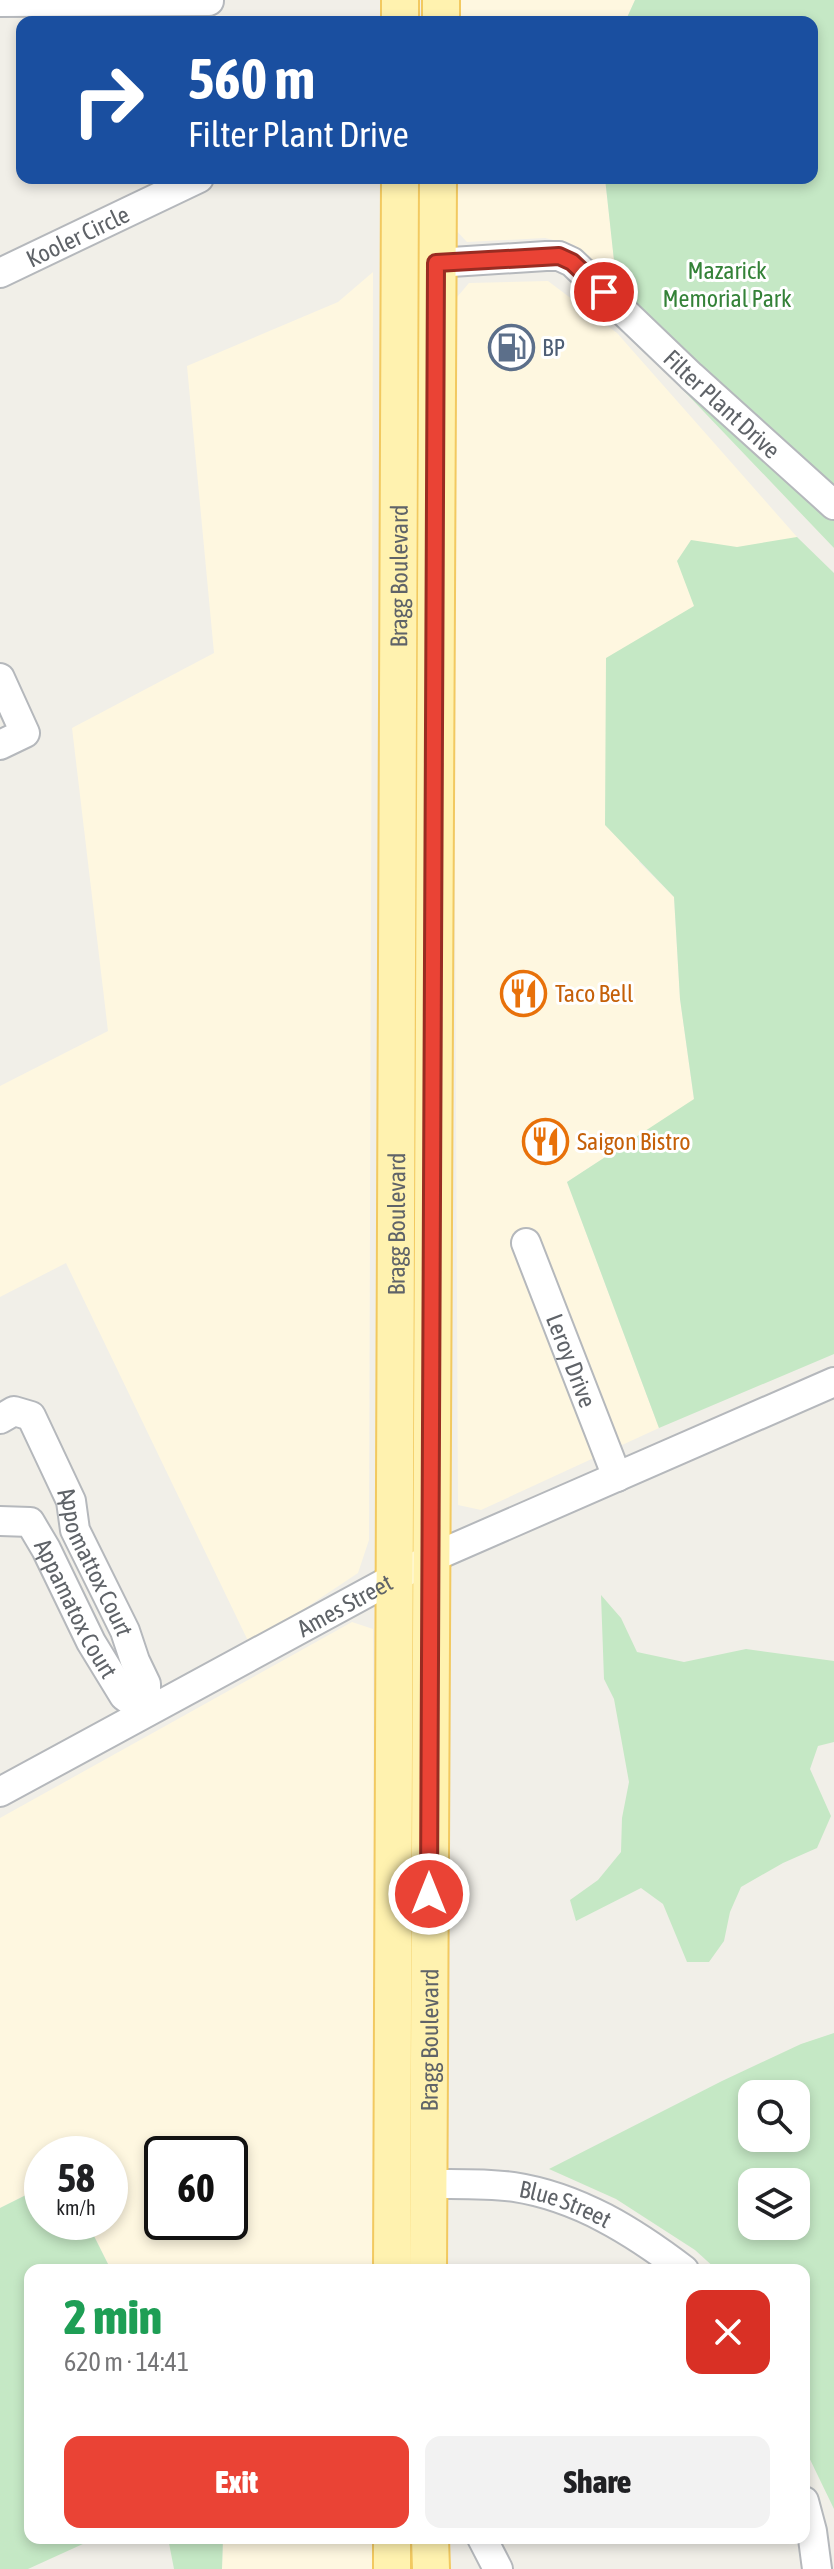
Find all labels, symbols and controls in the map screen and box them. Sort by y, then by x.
text: 560 m [188,47,315,111]
icon: right [56,48,160,152]
text: Filter Plant Drive [188,113,409,155]
street label: Kooler Circle [22,200,133,272]
park label: Mazarick Memorial Park [662,257,792,312]
pin [570,258,638,326]
icon: arrive [582,270,626,314]
fuel station icon: BP [487,323,535,371]
place label: BP [542,334,565,361]
street label: Filter Plant Drive [659,344,786,463]
street label: Bragg Boulevard [385,504,412,648]
restaurant icon: Taco Bell [500,969,548,1017]
place label: Taco Bell [555,980,634,1007]
restaurant icon: Saigon Bistro [522,1117,570,1165]
place label: Saigon Bistro [577,1128,690,1155]
street label: Bragg Boulevard [382,1152,410,1296]
street label: Leroy Drive [541,1310,602,1411]
street label: Appomattox Court [53,1483,139,1639]
street label: Appamatox Court [30,1534,123,1683]
street label: Ames Street [292,1568,397,1642]
position arrow [387,1852,471,1936]
street label: Bragg Boulevard [415,1968,443,2112]
map controls [738,2080,810,2240]
button: search [738,2080,810,2152]
speed limit sign: 60 [144,2136,248,2240]
text: 58 [57,2155,95,2200]
button: layers [738,2168,810,2240]
street label: Blue Street [517,2175,616,2233]
text: km/h [56,2196,96,2219]
text: 2 min [64,2289,162,2344]
button: close [686,2290,770,2374]
text: 620 m · 14:41 [64,2347,189,2377]
button: Exit [64,2436,409,2528]
button: Share [425,2436,770,2528]

